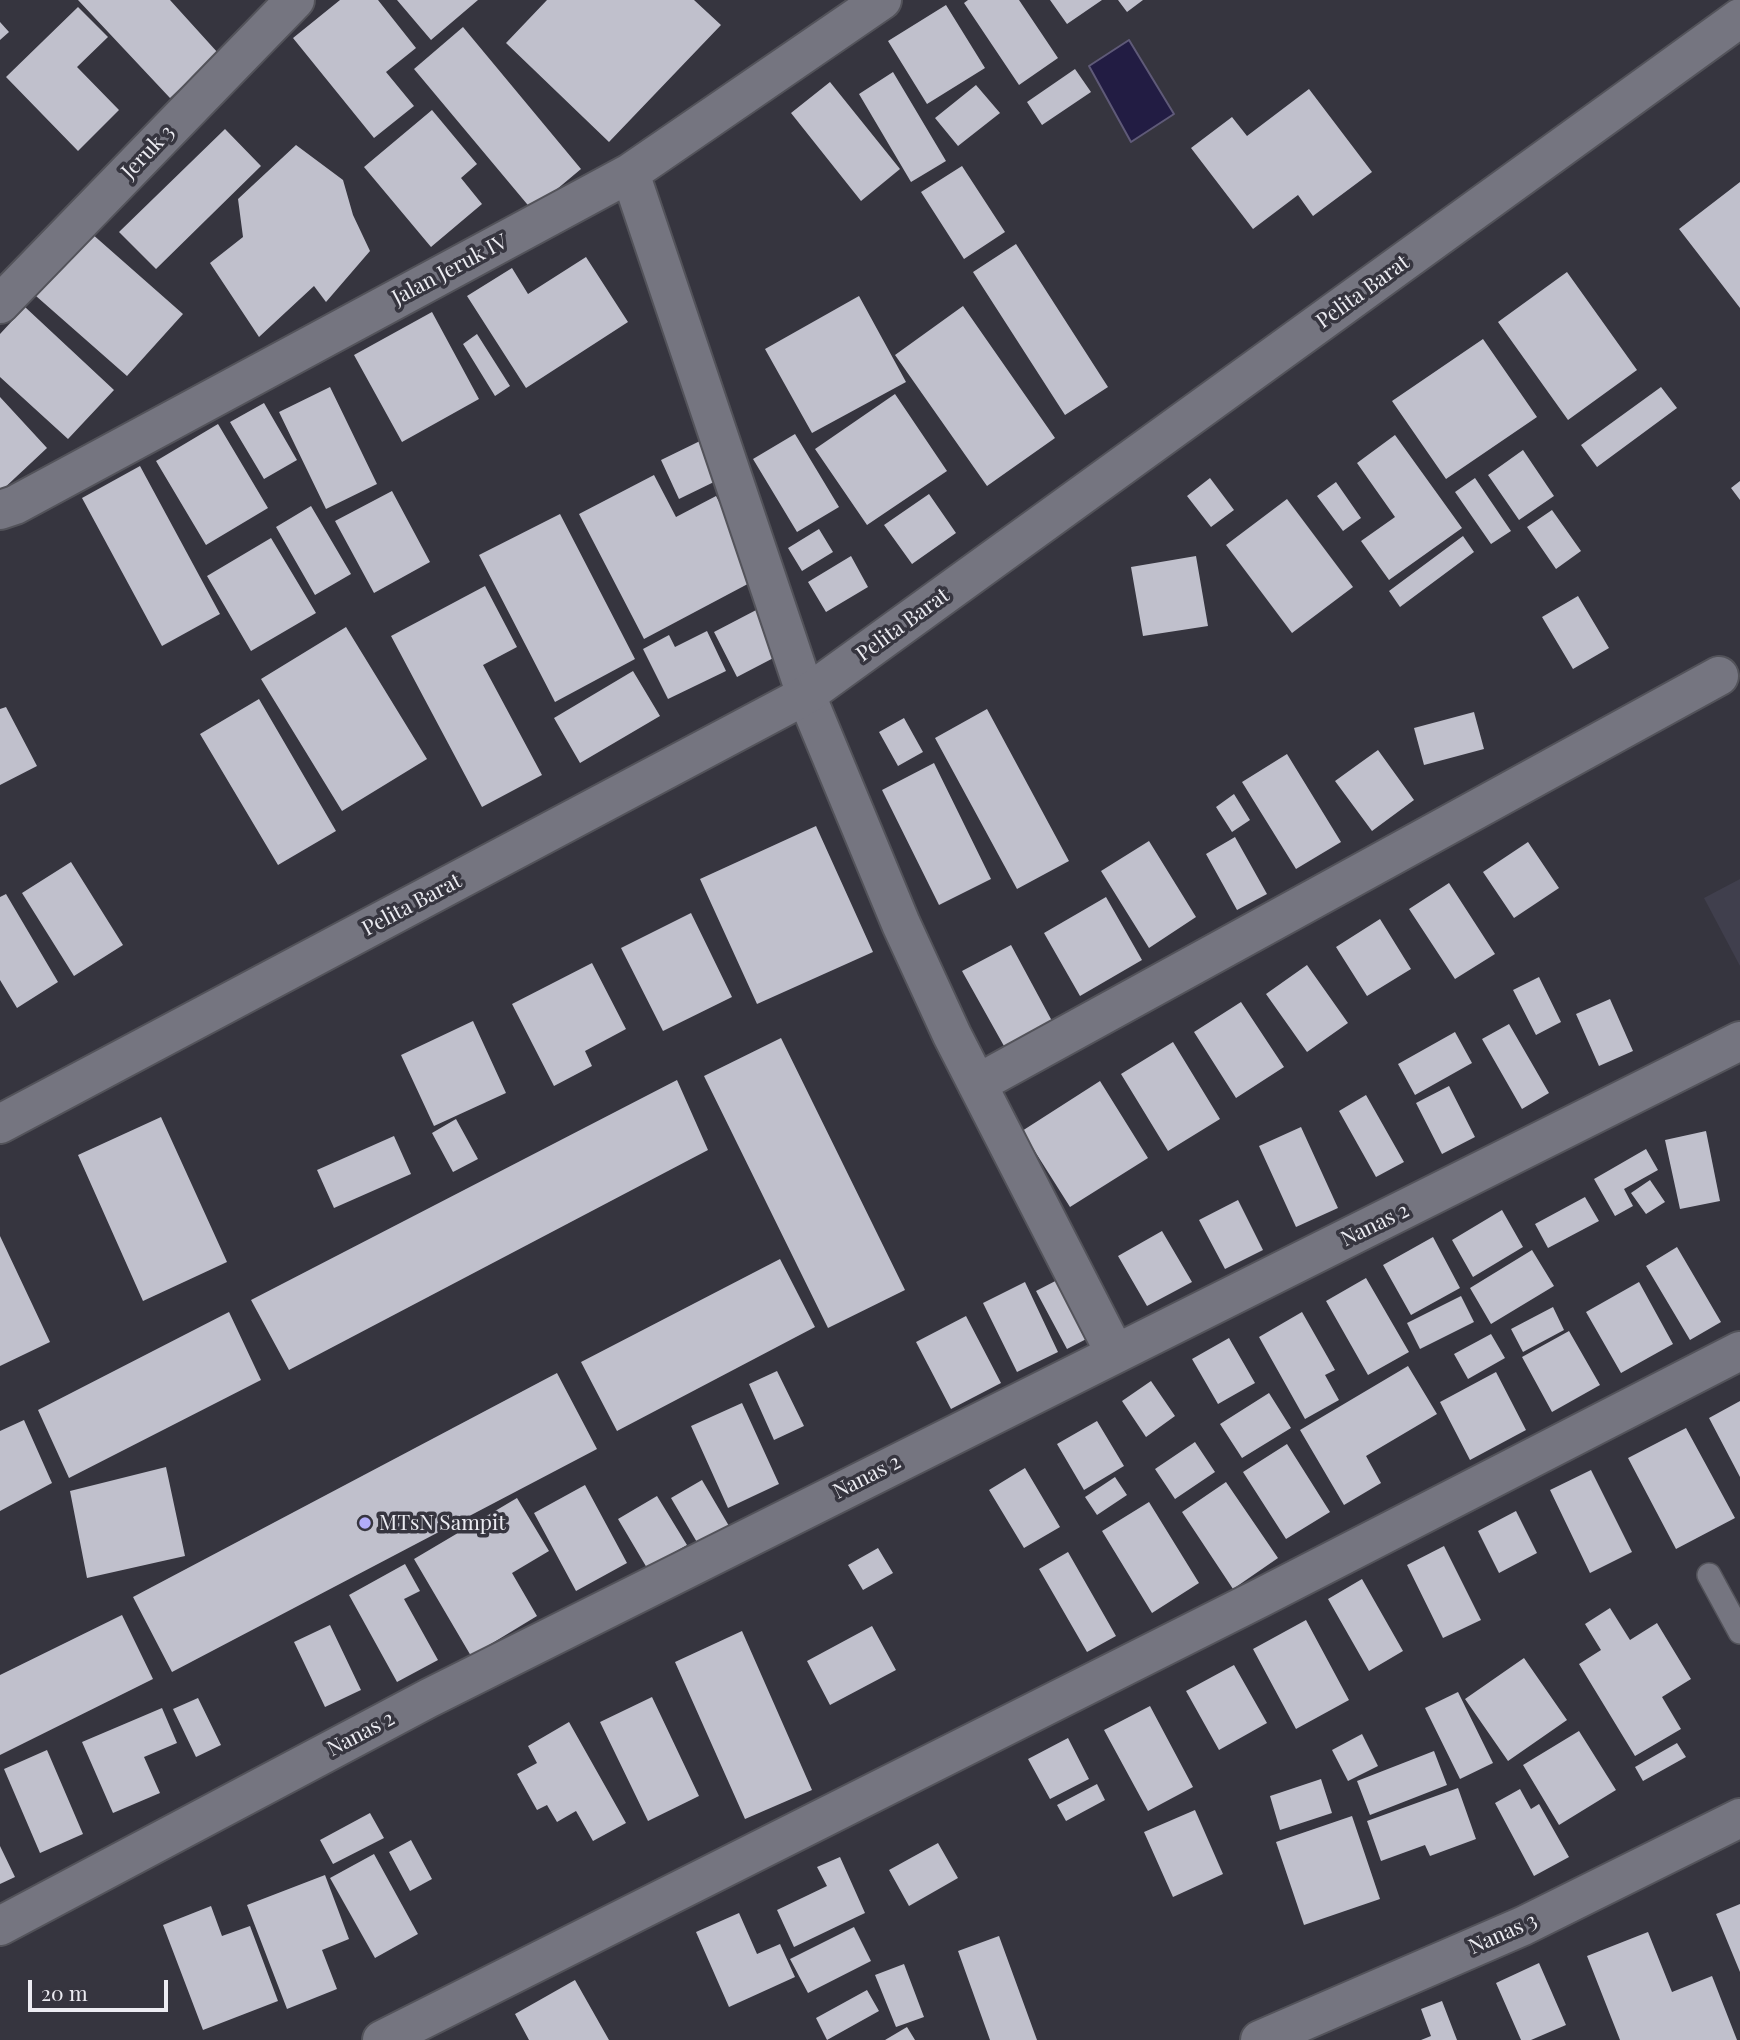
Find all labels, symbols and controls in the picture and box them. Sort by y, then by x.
street label: Jeruk 3 [116,120,180,184]
street label: Jalan Jeruk IV [388,229,512,311]
street label: Pelita Barat [1312,250,1414,334]
street label: Pelita Barat [852,583,954,667]
street label: Pelita Barat [358,868,466,942]
street label: Nanas 2 [1337,1198,1413,1252]
street label: Nanas 2 [829,1449,905,1505]
place label: MTsN Sampit [379,1510,506,1536]
marker: MTsN Sampit [357,1515,373,1531]
street label: Nanas 2 [323,1706,399,1762]
street label: Nanas 3 [1465,1908,1541,1960]
scale bar [32,1966,172,2010]
text: 20 m [41,1978,88,2006]

